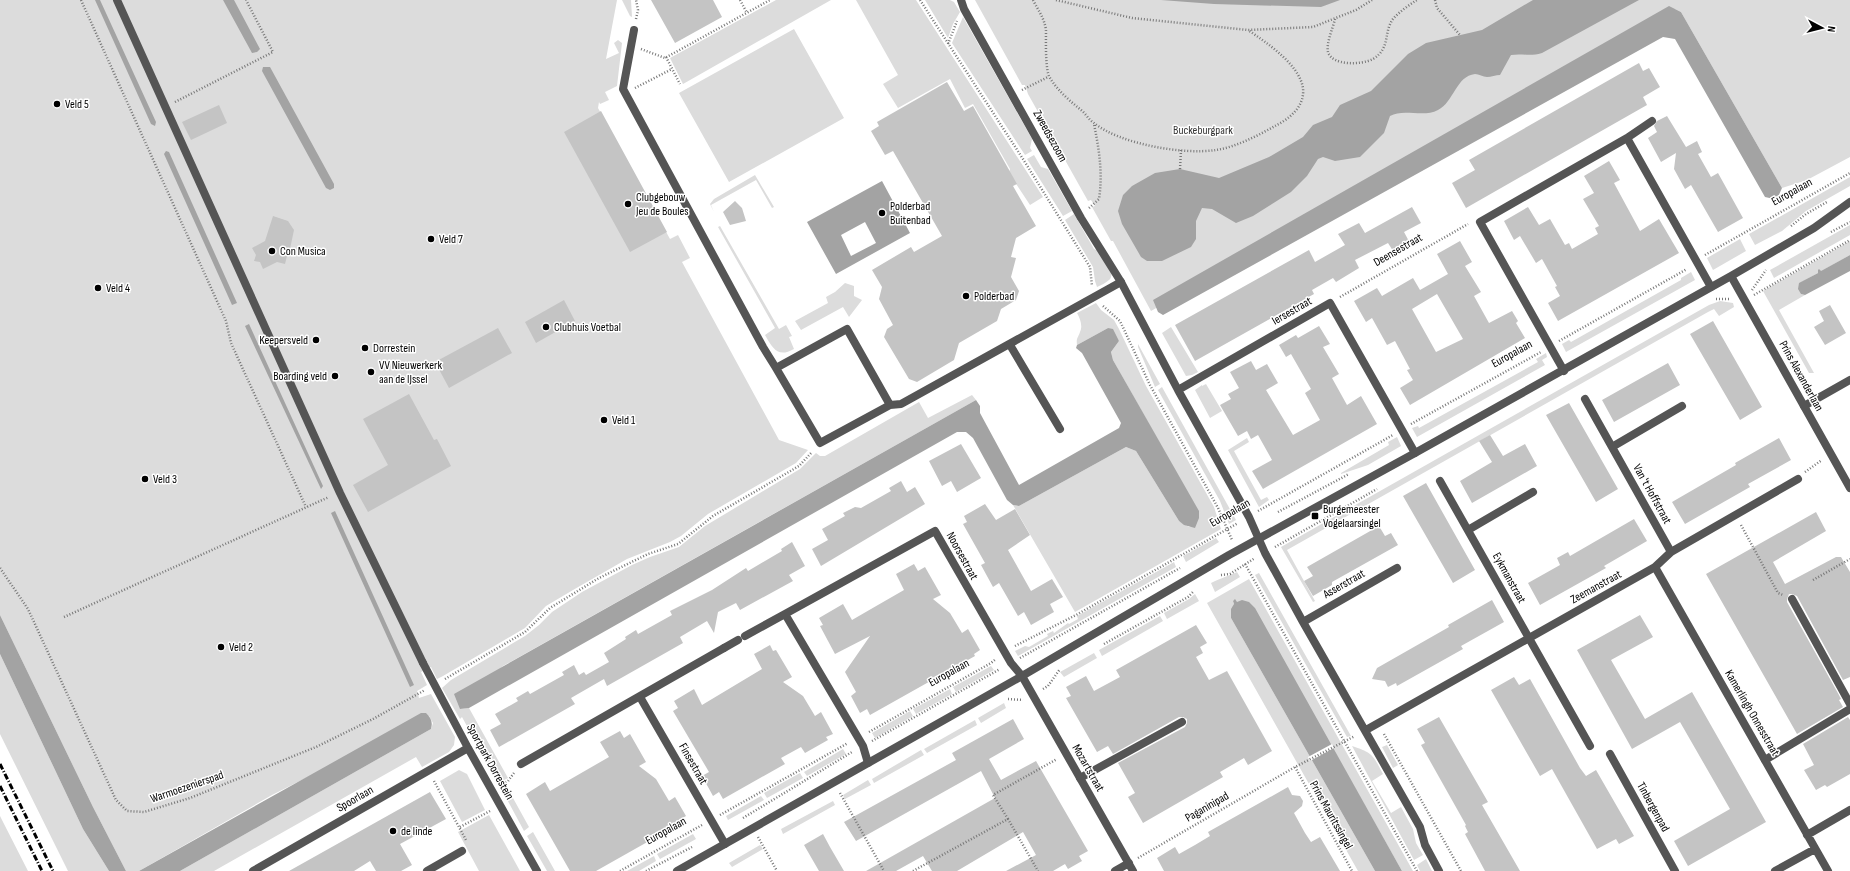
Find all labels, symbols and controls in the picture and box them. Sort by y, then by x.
north arrow [1802,8,1842,48]
text: N [1825,25,1838,33]
place label: Veld 5 [65,97,89,112]
marker: Veld 5 [52,99,62,109]
street label: Zweedsezoom [1030,107,1071,165]
park label: Buckeburgpark [1173,123,1233,138]
street label: Europalaan [1769,175,1815,209]
place label: Clubgebouw Jeu de Boules [635,190,689,219]
marker: Clubgebouw Jeu de Boules [623,199,633,209]
place label: Polderbad Buitenbad [890,199,931,228]
marker: Polderbad Buitenbad [877,208,887,218]
street label: Deensestraat [1371,230,1425,270]
place label: Veld 7 [439,232,463,247]
marker: Veld 7 [426,234,436,244]
place label: Con Musica [280,244,326,259]
marker: Con Musica [267,246,277,256]
place label: Veld 4 [106,281,130,296]
marker: Veld 4 [93,283,103,293]
place label: Polderbad [974,289,1014,304]
marker: Polderbad [961,291,971,301]
street label: Iersestraat [1269,293,1315,328]
place label: Clubhuis Voetbal [554,320,621,335]
marker: Clubhuis Voetbal [541,322,551,332]
place label: Keepersveld [259,333,308,348]
marker: Keepersveld [311,335,321,345]
street label: Europalaan [1489,337,1535,371]
street label: Prins Alexanderlaan [1775,338,1827,414]
place label: Dorrestein [373,341,415,356]
marker: Dorrestein [360,343,370,353]
place label: VV Nieuwerkerk aan de IJssel [379,358,443,387]
marker: VV Nieuwerkerk aan de IJssel [366,367,376,377]
place label: Boarding veld [273,369,327,384]
marker: Boarding veld [330,371,340,381]
place label: Veld 1 [612,413,636,428]
marker: Veld 1 [599,415,609,425]
street label: Van 't Hoffstraat [1629,461,1675,527]
place label: Veld 3 [153,472,177,487]
marker: Veld 3 [140,474,150,484]
street label: Europalaan [1207,495,1253,531]
place label: Burgemeester Vogelaarsingel [1323,502,1381,531]
marker: Burgemeester Vogelaarsingel [1310,511,1320,521]
street label: Noorsestraat [943,529,981,583]
street label: Eykmanstraat [1489,550,1529,606]
street label: Asserstraat [1320,566,1368,602]
street label: Zeemanstraat [1568,567,1624,607]
place label: Veld 2 [229,640,253,655]
marker: Veld 2 [216,642,226,652]
street label: Europalaan [926,656,972,690]
street label: Kamerlingh Onnesstraat [1721,667,1783,759]
street label: Sportpark Dorrestein [463,721,517,803]
street label: Finsestraat [675,741,711,788]
street label: Mozartstraat [1068,742,1108,795]
street label: Warmoezenierspad [148,767,226,807]
street label: Prins Mauritssingel [1306,778,1356,852]
street label: Tinbergenpad [1633,780,1673,834]
street label: Spoorlaan [334,782,376,816]
street label: Paganinipad [1182,788,1232,826]
street label: Europalaan [643,814,689,848]
place label: de linde [401,824,433,839]
marker: de linde [388,826,398,836]

